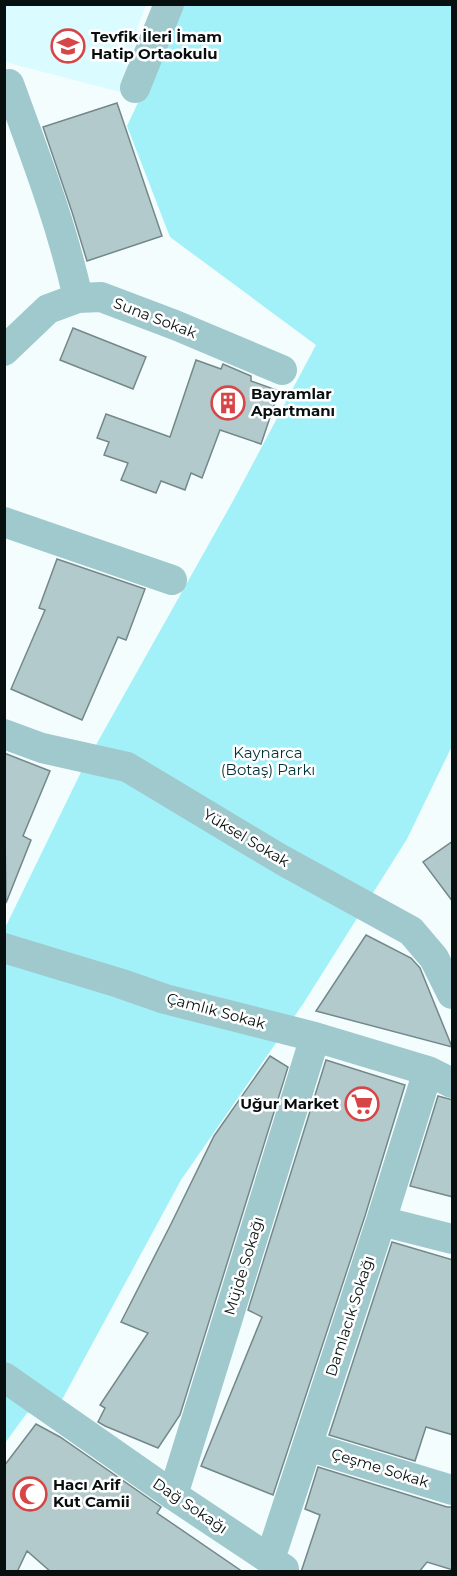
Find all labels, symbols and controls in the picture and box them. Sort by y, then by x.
place label: Tevfik İleri İmam Hatip Ortaokulu [91,27,222,63]
school or university icon: Tevfik İleri İmam Hatip Ortaokulu [50,28,86,64]
street label: Suna Sokak [111,293,199,342]
place label: Bayramlar Apartmanı [250,384,335,420]
building icon: Bayramlar Apartmanı [210,385,246,421]
park label: Kaynarca (Botaş) Parkı [221,743,315,779]
street label: Yüksel Sokak [200,804,293,871]
street label: Çamlık Sokak [165,988,268,1033]
supermarket icon: Uğur Market [344,1086,380,1122]
place label: Uğur Market [240,1094,339,1113]
street label: Müjde Sokağı [219,1214,268,1318]
street label: Damlacık Sokağı [321,1253,378,1379]
street label: Çeşme Sokak [329,1444,431,1491]
street label: Dağ Sokağı [149,1474,231,1538]
place label: Hacı Arif Kut Camii [53,1475,130,1511]
mosque icon: Hacı Arif Kut Camii [12,1476,48,1512]

